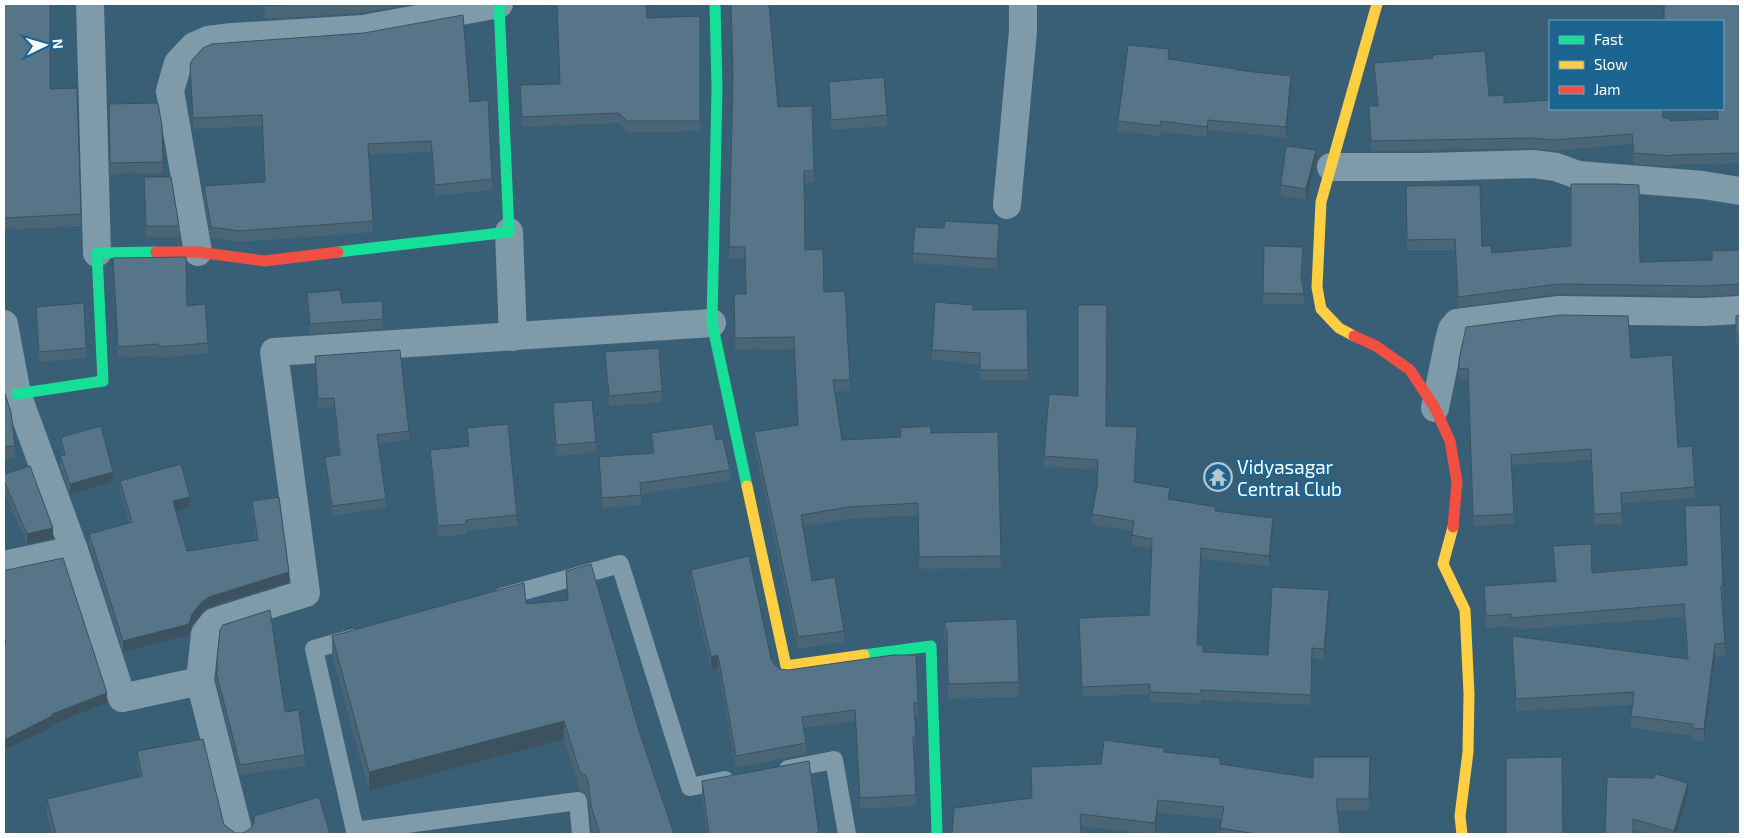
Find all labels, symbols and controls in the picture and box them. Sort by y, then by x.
north arrow [20,20,70,70]
legend [1549,20,1724,110]
text: Fast [1594,30,1624,48]
text: N [50,38,67,50]
text: Slow [1594,55,1628,73]
text: Jam [1594,80,1620,98]
place label: Vidyasagar Central Club [1237,455,1342,500]
temple icon: Vidyasagar Central Club [1203,462,1233,492]

